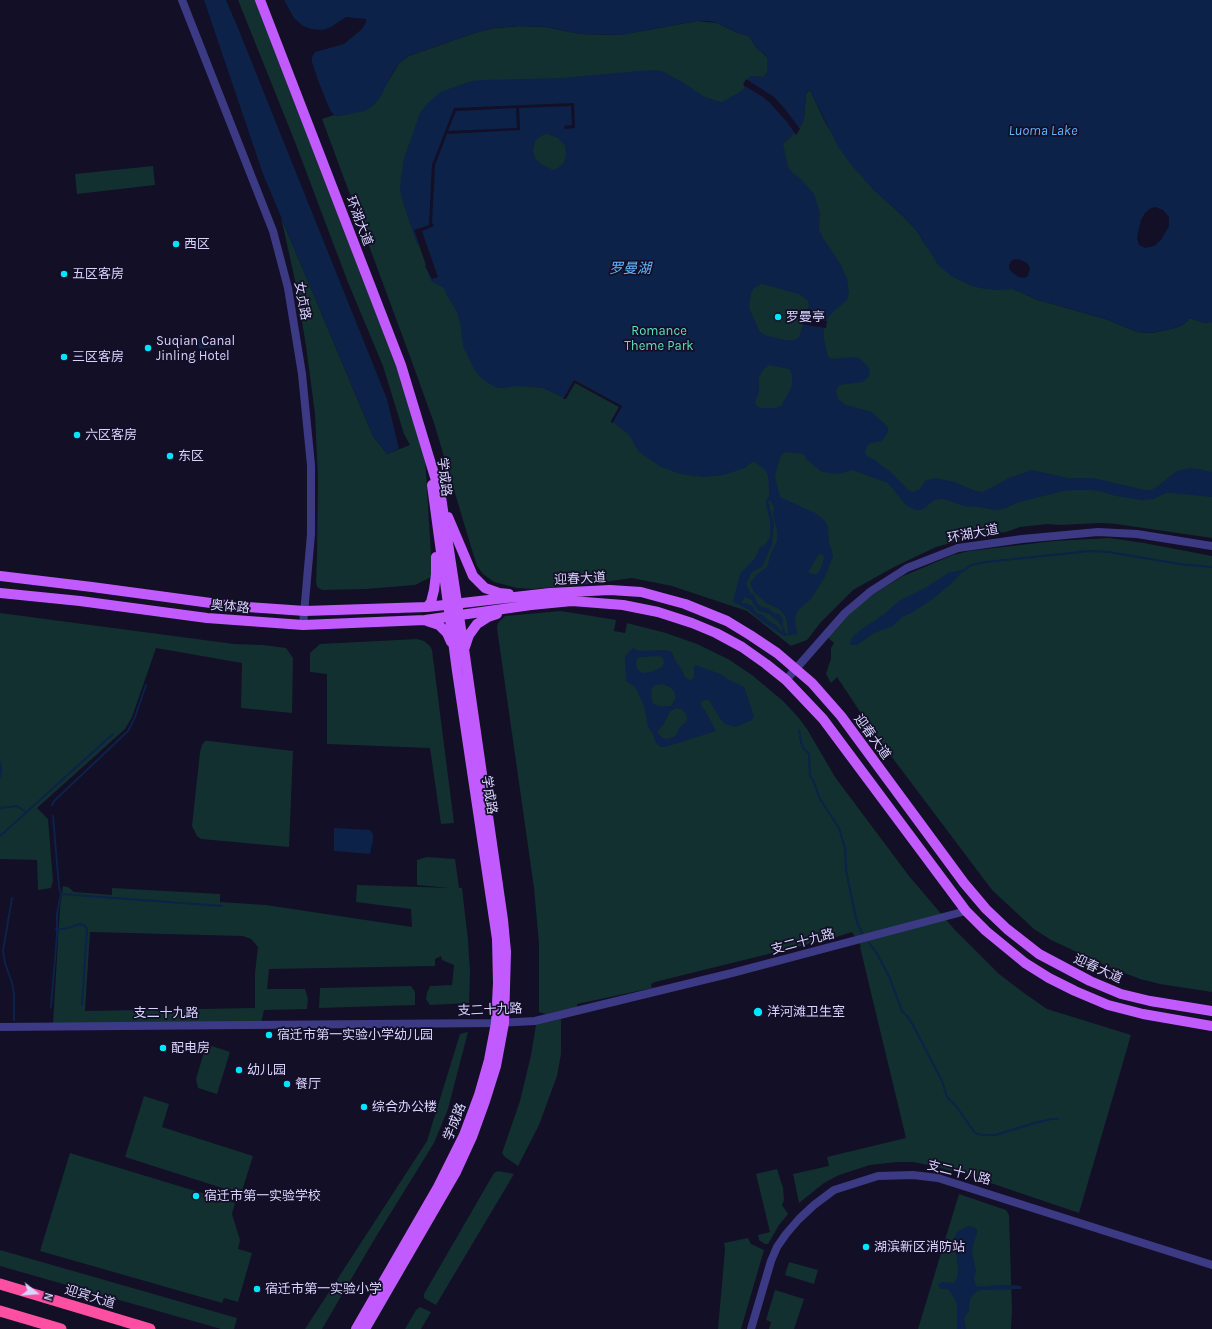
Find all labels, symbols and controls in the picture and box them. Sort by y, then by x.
water label: Luoma Lake [1009,123,1077,139]
street label: 环湖大道 [342,194,376,248]
place label: 西区 [184,236,210,252]
marker: 西区 [171,239,181,249]
water label: 罗曼湖 [609,261,651,277]
place label: 五区客房 [72,266,124,282]
marker: 五区客房 [59,269,69,279]
street label: 女贞路 [291,280,313,322]
place label: 罗曼亭 [786,309,825,325]
marker: 罗曼亭 [773,312,783,322]
park label: Romance Theme Park [624,323,694,354]
place label: Suqian Canal Jinling Hotel [156,333,235,364]
marker: Suqian Canal Jinling Hotel [143,343,153,353]
place label: 三区客房 [72,349,124,365]
marker: 三区客房 [59,352,69,362]
place label: 六区客房 [85,427,137,443]
marker: 六区客房 [72,430,82,440]
place label: 东区 [178,448,204,464]
marker: 东区 [165,451,175,461]
street label: 学成路 [434,457,454,497]
street label: 环湖大道 [946,521,1000,547]
street label: 迎春大道 [554,570,606,588]
street label: 奥体路 [210,598,250,616]
street label: 迎春大道 [850,711,894,763]
street label: 学成路 [478,775,500,815]
street label: 支二十九路 [770,926,836,958]
street label: 迎春大道 [1071,951,1125,987]
street label: 支二十九路 [457,1001,523,1019]
place label: 洋河滩卫生室 [767,1004,845,1020]
street label: 支二十九路 [134,1005,198,1021]
marker: 洋河滩卫生室 [752,1006,764,1018]
place label: 宿迁市第一实验小学幼儿园 [277,1027,433,1043]
marker: 宿迁市第一实验小学幼儿园 [264,1030,274,1040]
place label: 配电房 [171,1040,210,1056]
marker: 配电房 [158,1043,168,1053]
place label: 幼儿园 [247,1062,286,1078]
marker: 幼儿园 [234,1065,244,1075]
place label: 餐厅 [295,1076,321,1092]
marker: 餐厅 [282,1079,292,1089]
place label: 综合办公楼 [372,1099,437,1115]
street label: 学成路 [440,1101,470,1143]
marker: 综合办公楼 [359,1102,369,1112]
street label: 支二十八路 [926,1158,992,1188]
place label: 宿迁市第一实验学校 [204,1188,321,1204]
marker: 宿迁市第一实验学校 [191,1191,201,1201]
place label: 湖滨新区消防站 [874,1239,965,1255]
marker: 湖滨新区消防站 [861,1242,871,1252]
north arrow [16,1273,56,1313]
place label: 宿迁市第一实验小学 [265,1281,382,1297]
street label: 迎宾大道 [63,1282,117,1312]
marker: 宿迁市第一实验小学 [252,1284,262,1294]
text: N [41,1291,55,1302]

